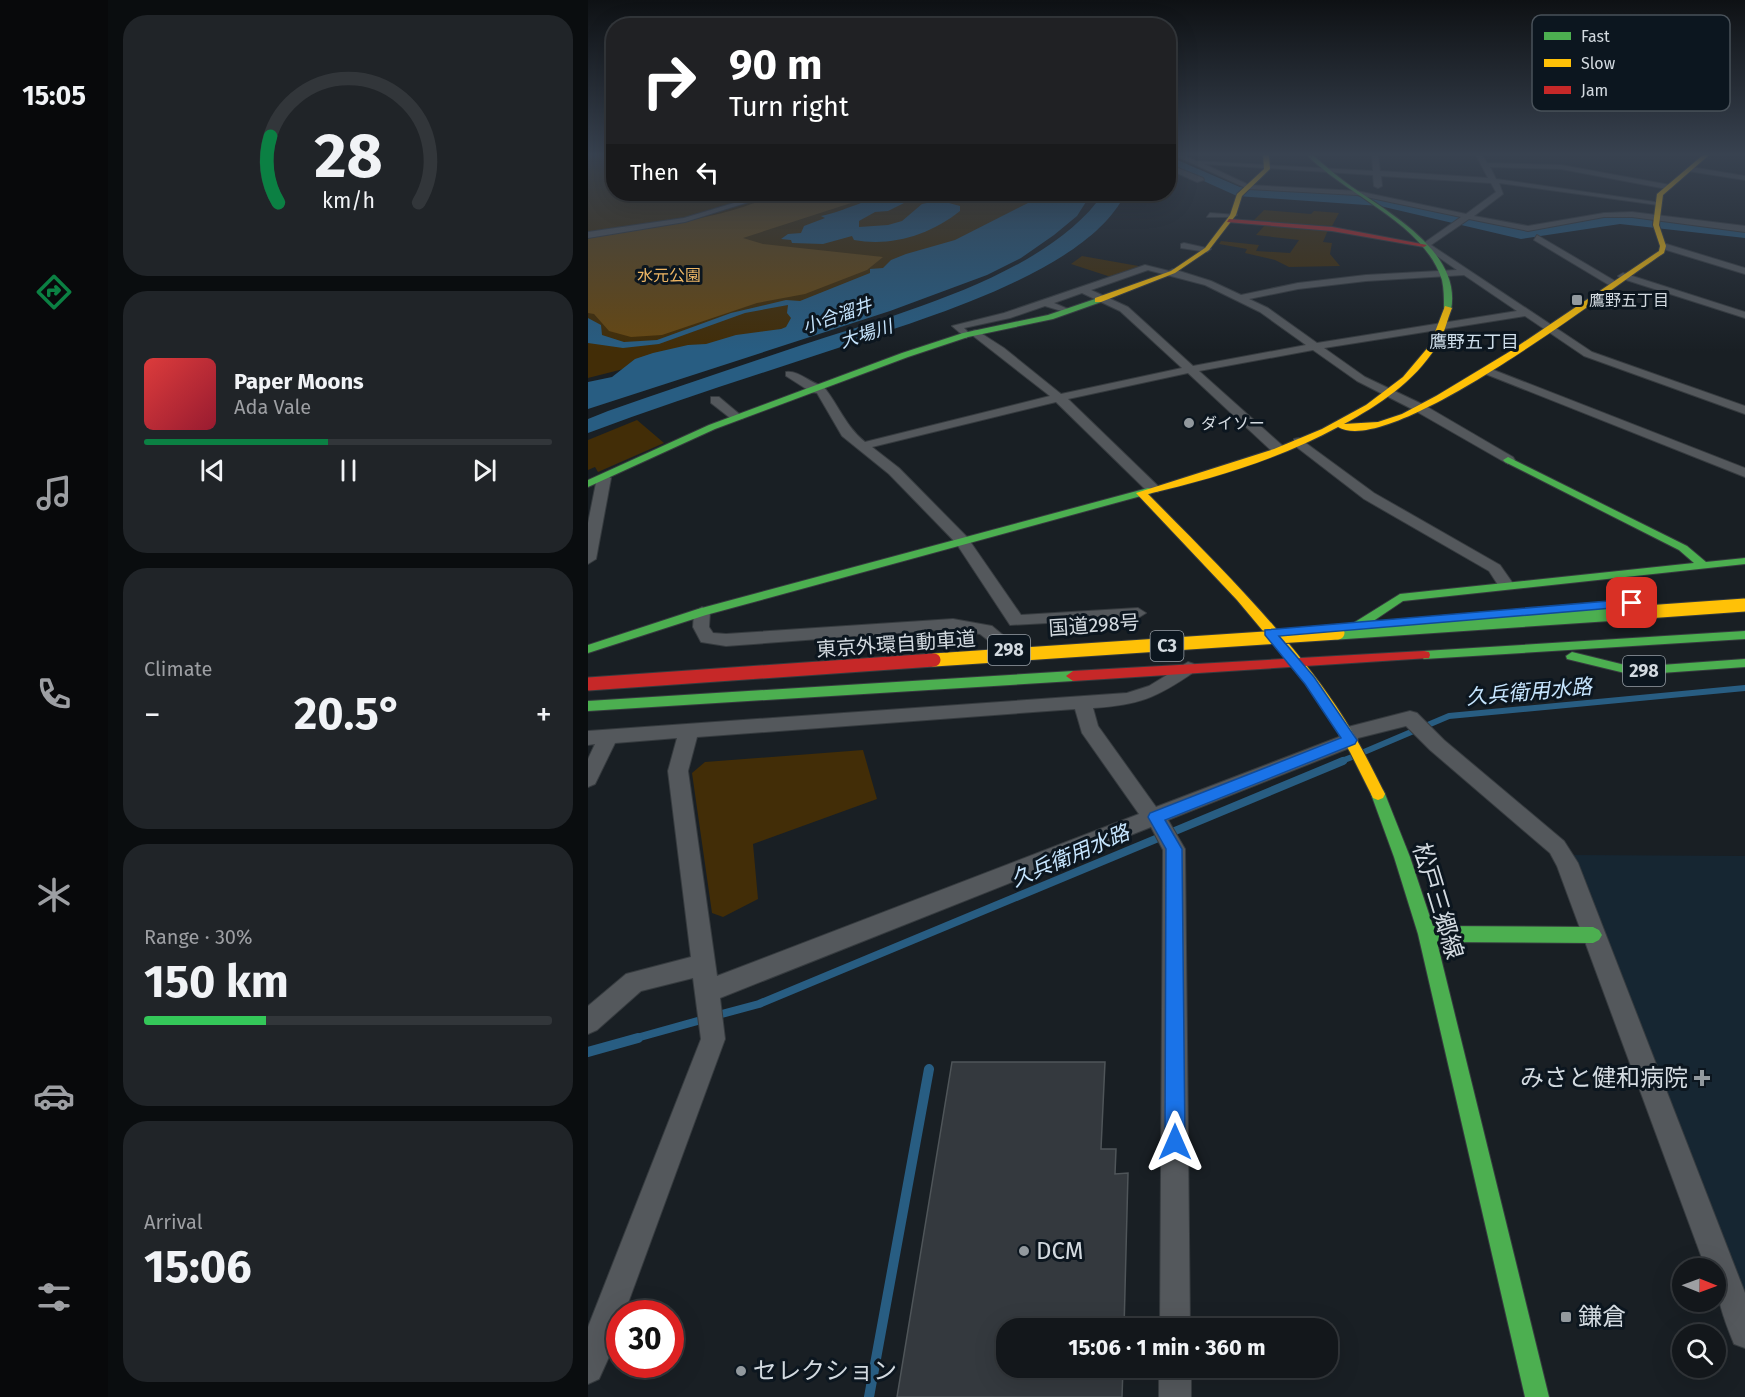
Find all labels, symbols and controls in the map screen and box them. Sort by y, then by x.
legend [1532,15,1730,111]
text: Fast [1581,27,1610,46]
text: 90 m [729,40,823,90]
icon: right [630,42,708,120]
text: Slow [1581,54,1616,73]
text: 15:05 [22,80,86,112]
text: Jam [1581,81,1608,100]
text: Turn right [729,91,849,123]
text: 28 [314,119,382,194]
icon: left [691,156,724,189]
text: Then [630,159,679,186]
text: km/h [321,188,375,214]
park label: 水元公園 [637,266,701,285]
icon: directions [33,271,75,313]
place label: 鷹野五丁目 [1589,291,1669,310]
water label: 小合溜井 [799,293,877,338]
marker: 鷹野五丁目 [1570,293,1584,307]
water label: 大場川 [837,315,897,353]
district label: 鷹野五丁目 [1429,331,1519,353]
text: Paper Moons [234,368,364,395]
text: Ada Vale [234,395,311,419]
place label: ダイソー [1201,414,1265,433]
marker: ダイソー [1182,416,1196,430]
icon: previous [196,454,229,487]
icon: pause [332,454,365,487]
icon: next [468,454,501,487]
icon: music [33,472,75,514]
pin [1606,577,1657,628]
icon: arrive [1615,586,1648,619]
street label: 国道298号 [1048,610,1140,640]
street label: 東京外環自動車道 [815,626,977,662]
road number: C3 [1150,631,1184,661]
road number: 298 [988,635,1030,665]
road number: 298 [1623,656,1665,686]
text: Climate [144,657,212,681]
icon: phone [33,673,75,715]
water label: 久兵衛用水路 [1465,673,1595,710]
text: 20.5° [294,687,402,741]
text: − [144,695,161,735]
text: + [536,695,552,735]
water label: 久兵衛用水路 [1007,819,1135,893]
street label: 松戸三郷線 [1407,840,1469,962]
icon: climate [33,874,75,916]
text: Range · 30% [144,925,253,949]
text: 150 km [144,955,289,1009]
place label: みさと健和病院 [1520,1064,1688,1092]
marker: みさと健和病院 [1693,1069,1711,1087]
icon: car [33,1075,75,1117]
position arrow [1143,1110,1207,1174]
text: Arrival [144,1210,203,1234]
place label: DCM [1036,1237,1083,1265]
text: 15:06 [144,1240,252,1294]
marker: DCM [1017,1244,1031,1258]
north arrow [1672,1258,1726,1312]
map controls [1672,1258,1726,1378]
icon: filters [33,1276,75,1318]
speed limit sign: 30 [606,1300,684,1378]
place label: 鎌倉 [1578,1303,1626,1331]
marker: 鎌倉 [1559,1310,1573,1324]
button: search [1672,1324,1726,1378]
text: 15:06 · 1 min · 360 m [1068,1334,1266,1361]
place label: セレクション [753,1357,897,1385]
marker: セレクション [734,1364,748,1378]

